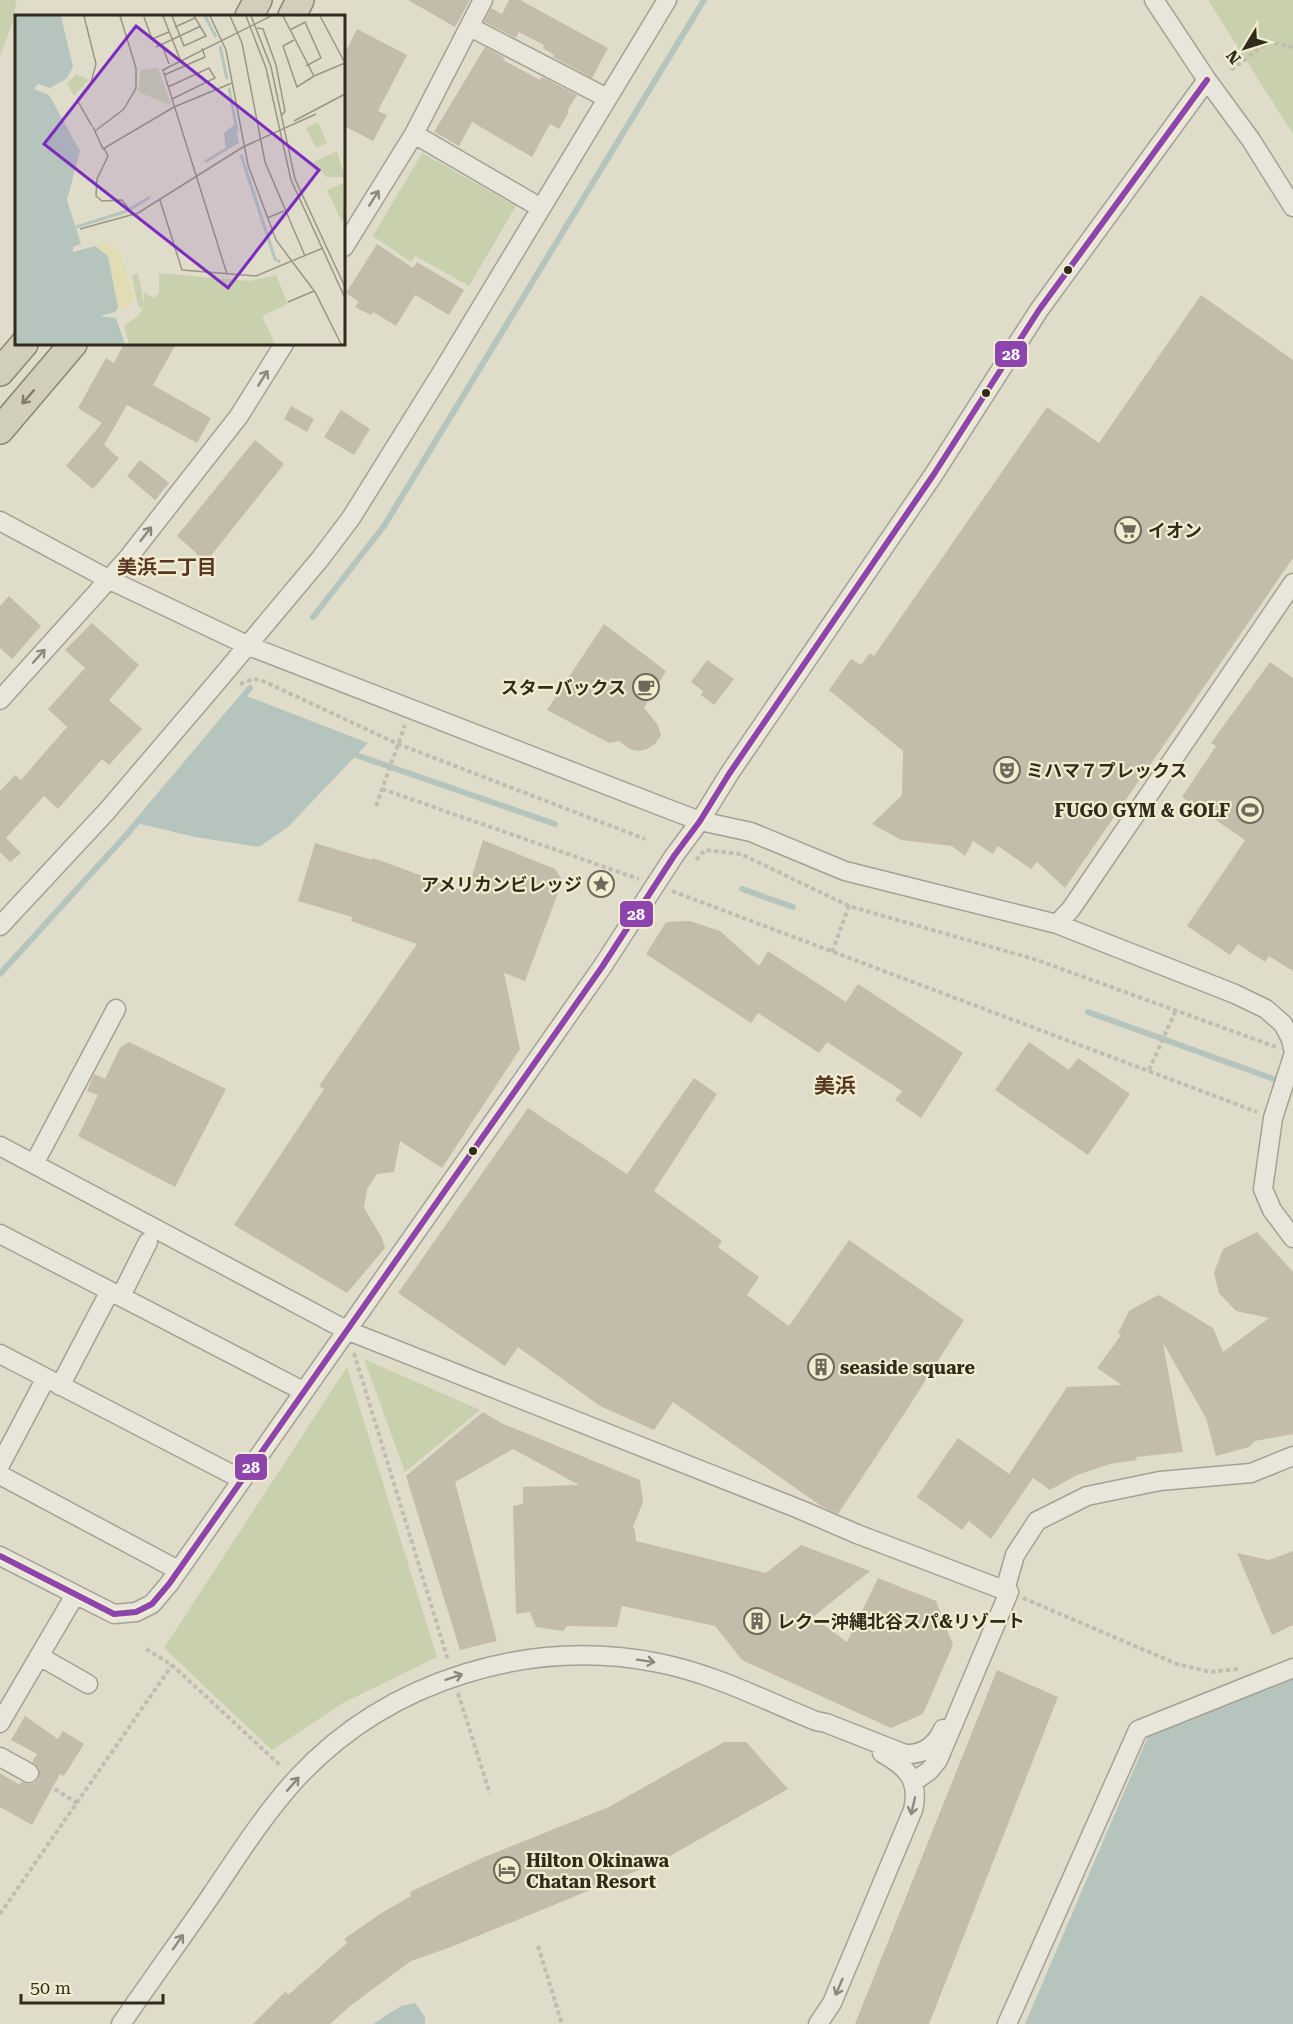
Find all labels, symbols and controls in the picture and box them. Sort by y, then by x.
inset map [15,15,345,345]
north arrow [1215,18,1275,78]
text: N [1222,46,1245,68]
one-way arrow [369,190,381,207]
unlabelled marker [1062,264,1074,276]
line badge: 28 [994,340,1028,368]
text: 28 [1002,345,1020,364]
one-way arrow [257,370,269,387]
unlabelled marker [980,387,992,399]
one-way arrow [21,389,34,405]
supermarket icon: イオン [1113,515,1143,545]
place label: イオン [1148,520,1202,541]
one-way arrow [140,527,153,543]
district label: 美浜二丁目 [117,555,217,579]
one-way arrow [32,649,46,664]
cafe icon: スターバックス [631,672,661,702]
place label: スターバックス [501,677,626,698]
theatre icon: ミハマ７プレックス [992,755,1022,785]
place label: ミハマ７プレックス [1026,760,1187,781]
sports icon: FUGO GYM & GOLF [1235,795,1265,825]
place label: FUGO GYM & GOLF [1055,800,1230,821]
place icon: アメリカンビレッジ [586,869,616,899]
place label: アメリカンビレッジ [421,874,582,895]
line badge: 28 [619,900,654,928]
text: 28 [627,905,645,924]
district label: 美浜 [814,1074,856,1098]
unlabelled marker [467,1145,479,1157]
building icon: seaside square [806,1352,836,1382]
place label: seaside square [840,1357,976,1378]
line badge: 28 [234,1453,268,1481]
text: 28 [242,1458,260,1477]
building icon: レクー沖縄北谷スパ&リゾート [742,1606,772,1636]
place label: レクー沖縄北谷スパ&リゾート [777,1611,1025,1632]
one-way arrow [635,1656,655,1667]
one-way arrow [444,1671,462,1682]
one-way arrow [286,1777,300,1792]
one-way arrow [907,1796,918,1816]
place label: Hilton Okinawa Chatan Resort [526,1850,669,1892]
hotel icon: Hilton Okinawa Chatan Resort [492,1855,522,1885]
one-way arrow [172,1934,184,1950]
scale bar [21,1967,164,2005]
text: 50 m [30,1977,71,1998]
one-way arrow [833,1977,844,1995]

